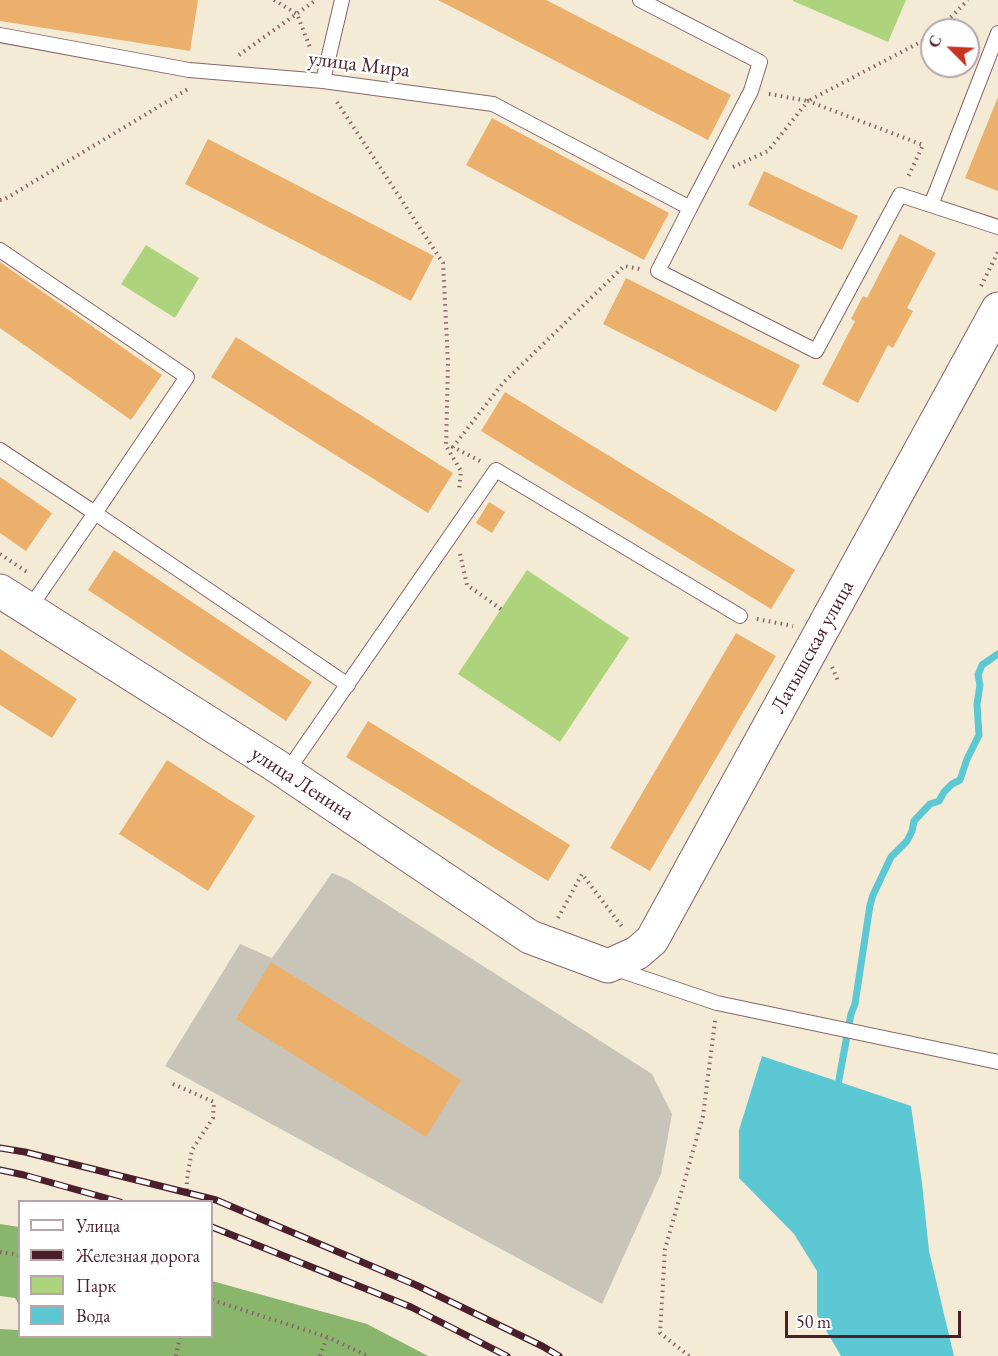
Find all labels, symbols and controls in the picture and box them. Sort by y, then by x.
north arrow [920,18,980,78]
text: С [923,32,947,51]
street label: улица Мира [307,46,411,84]
street label: Латышская улица [766,576,860,718]
street label: улица Ленина [246,741,358,827]
legend [18,1200,213,1338]
text: Улица [76,1214,120,1237]
text: Железная дорога [76,1244,200,1267]
text: Парк [76,1274,116,1297]
scale bar [788,1299,964,1337]
text: Вода [76,1304,110,1327]
text: 50 m [796,1310,831,1333]

